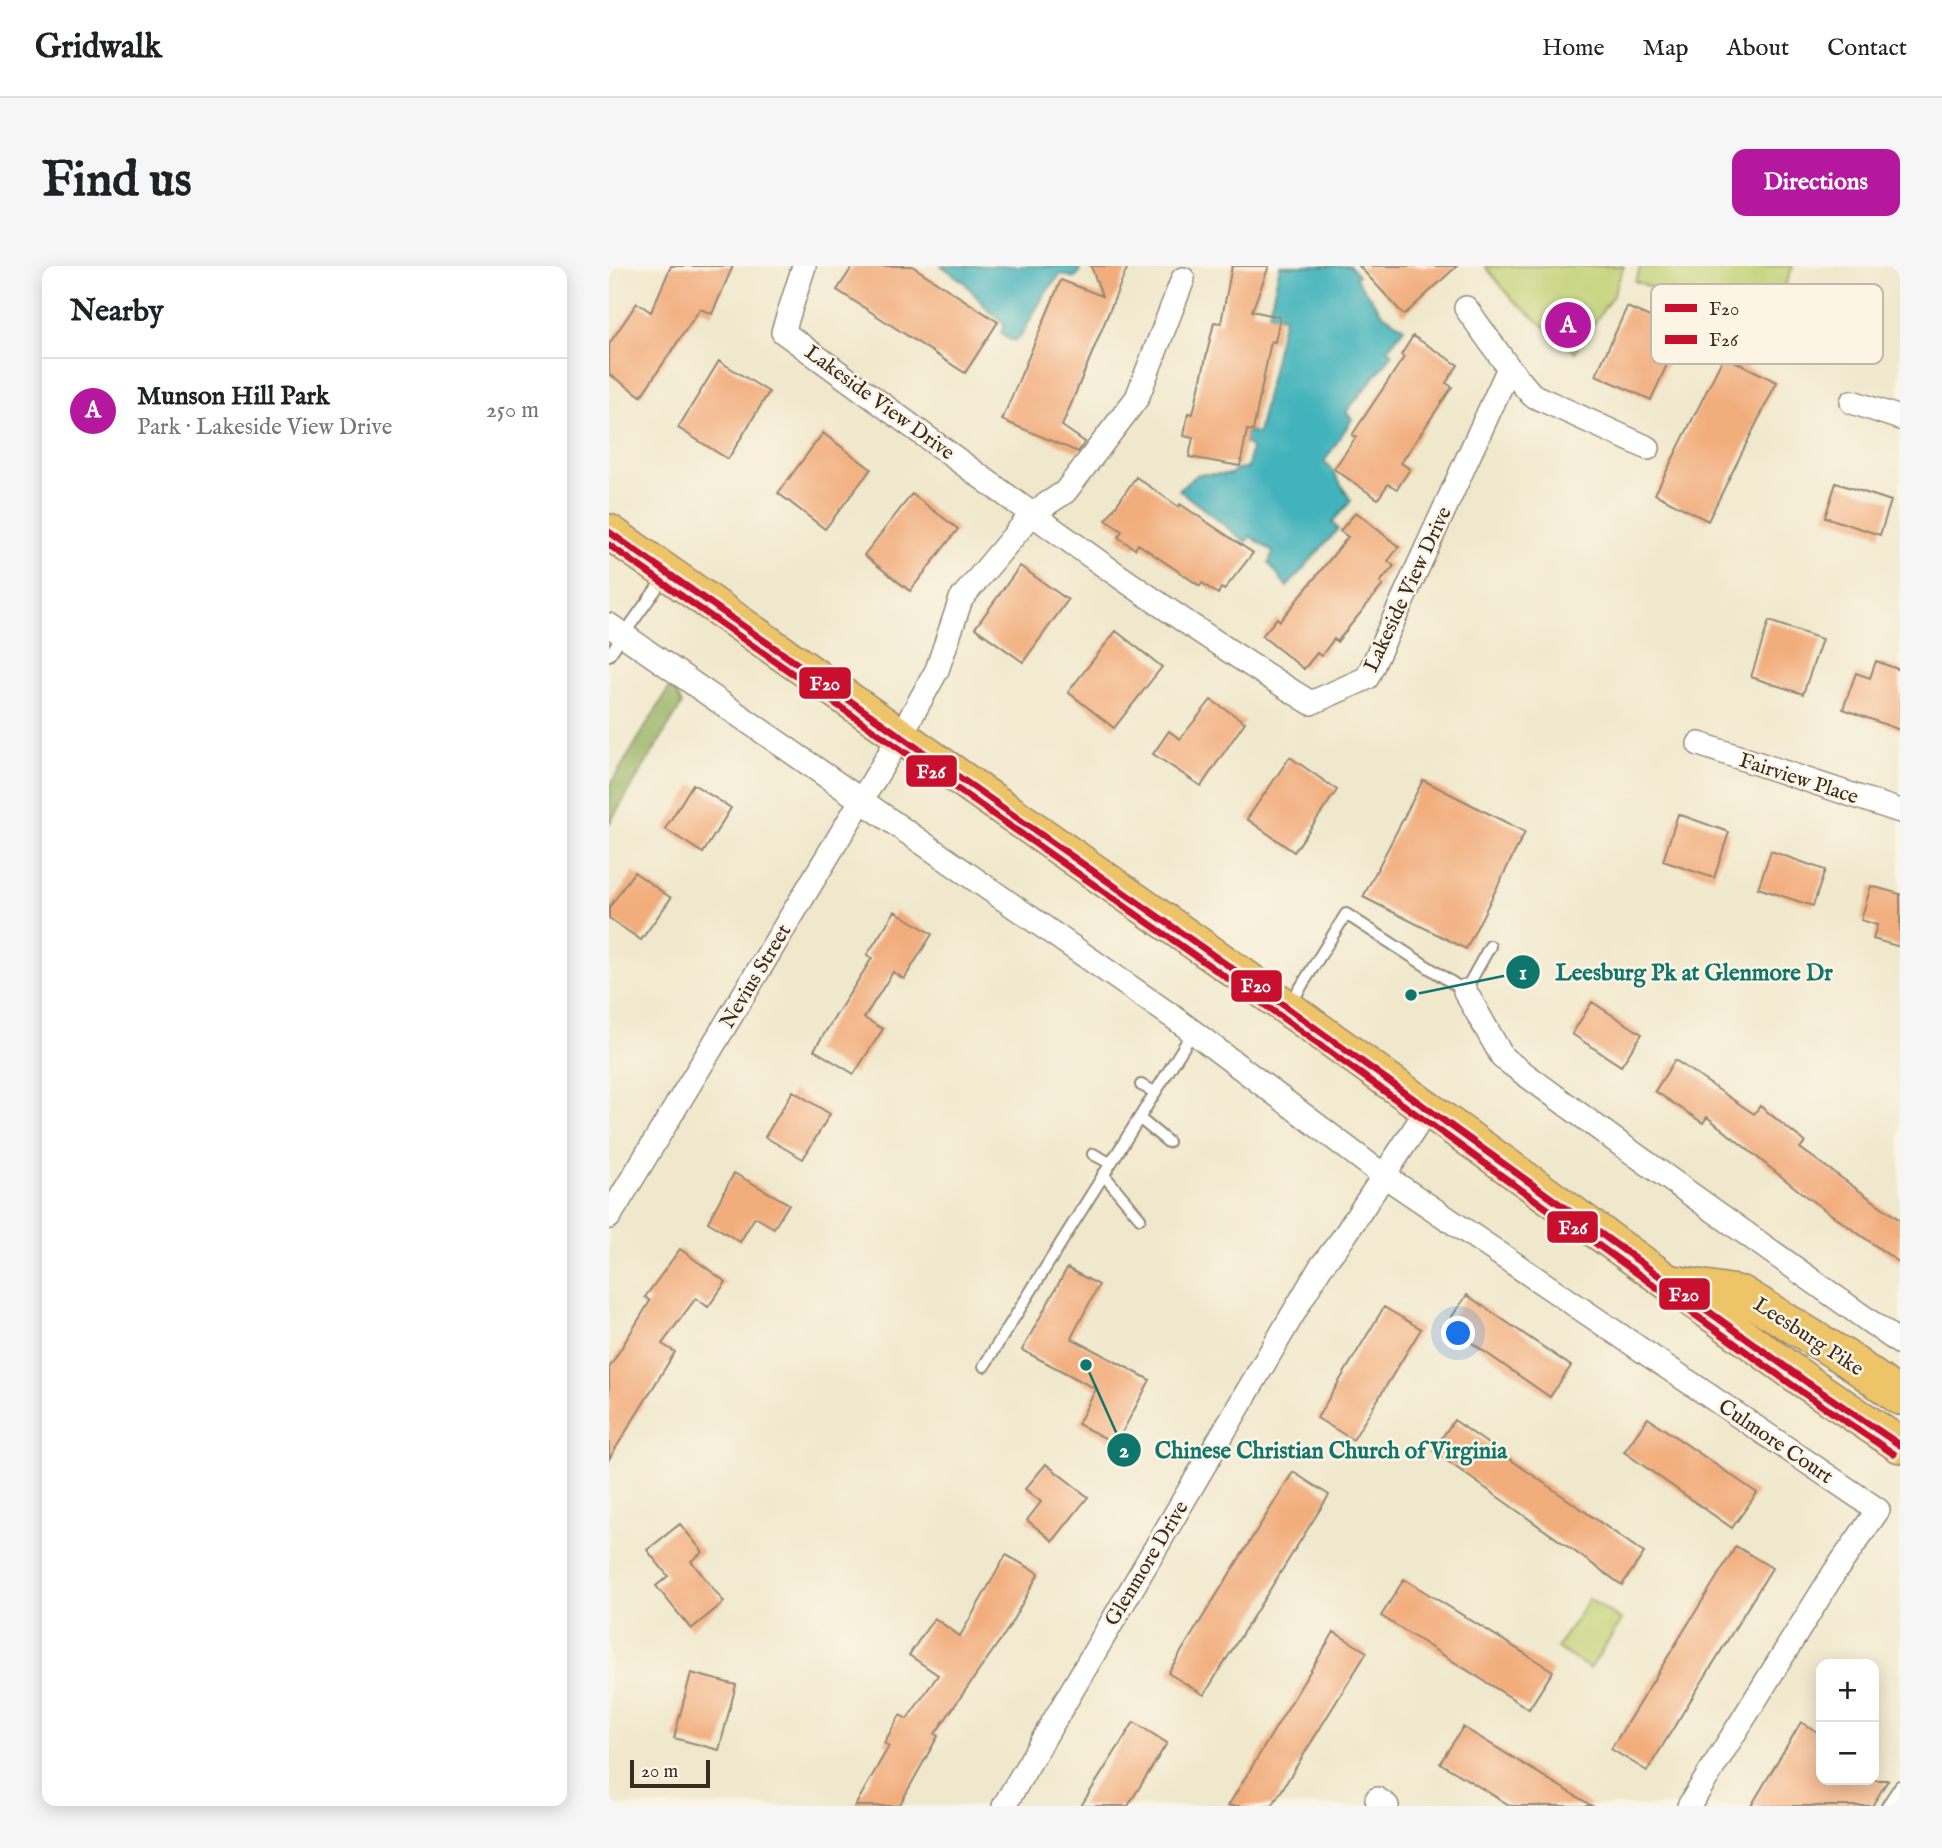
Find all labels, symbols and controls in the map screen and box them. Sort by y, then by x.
text: Gridwalk [35,27,162,69]
text: Home [1542,33,1605,64]
text: Map [1643,33,1689,64]
text: About [1727,33,1789,64]
text: Contact [1827,33,1907,64]
button: Directions [1732,149,1900,216]
text: Find us [42,151,192,213]
legend [1651,284,1883,364]
text: Nearby [70,293,163,331]
text: F20 [1709,298,1739,322]
pin: A [1545,299,1591,351]
text: F26 [1709,329,1739,353]
street label: Lakeside View Drive [799,340,960,467]
text: Munson Hill Park [137,380,330,413]
text: A [85,396,101,425]
text: 250 m [486,396,539,425]
text: Park · Lakeside View Drive [137,413,392,442]
street label: Lakeside View Drive [1358,502,1459,677]
line badge: F20 [798,666,852,700]
text: F20 [810,673,840,697]
street label: Fairview Place [1735,747,1862,812]
line badge: F26 [905,754,958,788]
text: F26 [917,761,946,785]
street label: Nevius Street [715,920,798,1034]
callout: Leesburg Pk at Glenmore Dr [1506,950,1846,994]
text: Leesburg Pk at Glenmore Dr [1555,959,1833,988]
text: 1 [1519,960,1527,987]
line badge: F20 [1230,969,1283,1003]
text: F20 [1241,975,1271,999]
line badge: F26 [1546,1210,1599,1244]
text: F26 [1559,1217,1588,1241]
line badge: F20 [1658,1277,1711,1311]
text: F20 [1669,1284,1699,1308]
street label: Leesburg Pike [1748,1292,1869,1383]
your location [1441,1316,1475,1350]
street label: Culmore Court [1712,1394,1838,1491]
callout: Chinese Christian Church of Virginia [1106,1428,1521,1472]
text: Chinese Christian Church of Virginia [1155,1437,1508,1466]
text: 2 [1119,1438,1129,1465]
street label: Glenmore Drive [1099,1496,1195,1631]
map controls [1816,1659,1879,1785]
button: + [1816,1659,1879,1722]
button: − [1816,1722,1879,1785]
scale bar [630,1757,711,1789]
text: 20 m [641,1760,678,1784]

